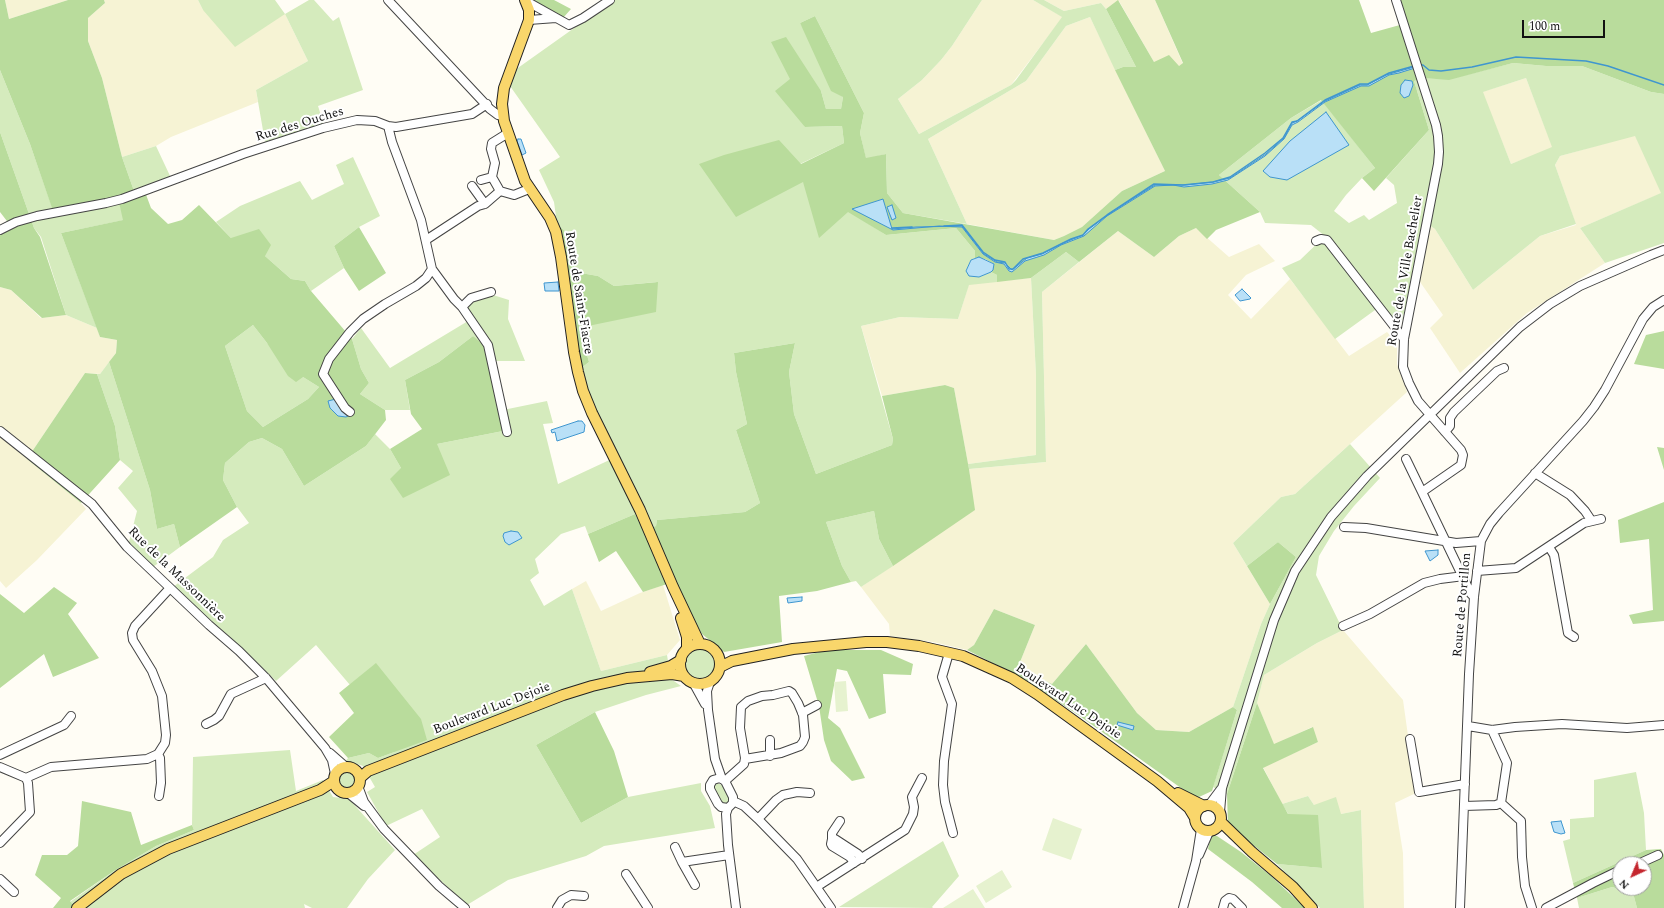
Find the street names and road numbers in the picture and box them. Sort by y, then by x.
street label: Rue des Ouches [254,104,346,146]
street label: Route de la Ville Bachelier [1385,195,1427,347]
street label: Route de Saint-Fiacre [561,230,595,356]
street label: Rue de la Massonnière [124,524,228,626]
street label: Route de Portillon [1451,552,1475,658]
street label: Boulevard Luc Dejoie [1012,661,1124,743]
street label: Boulevard Luc Dejoie [431,679,553,739]

